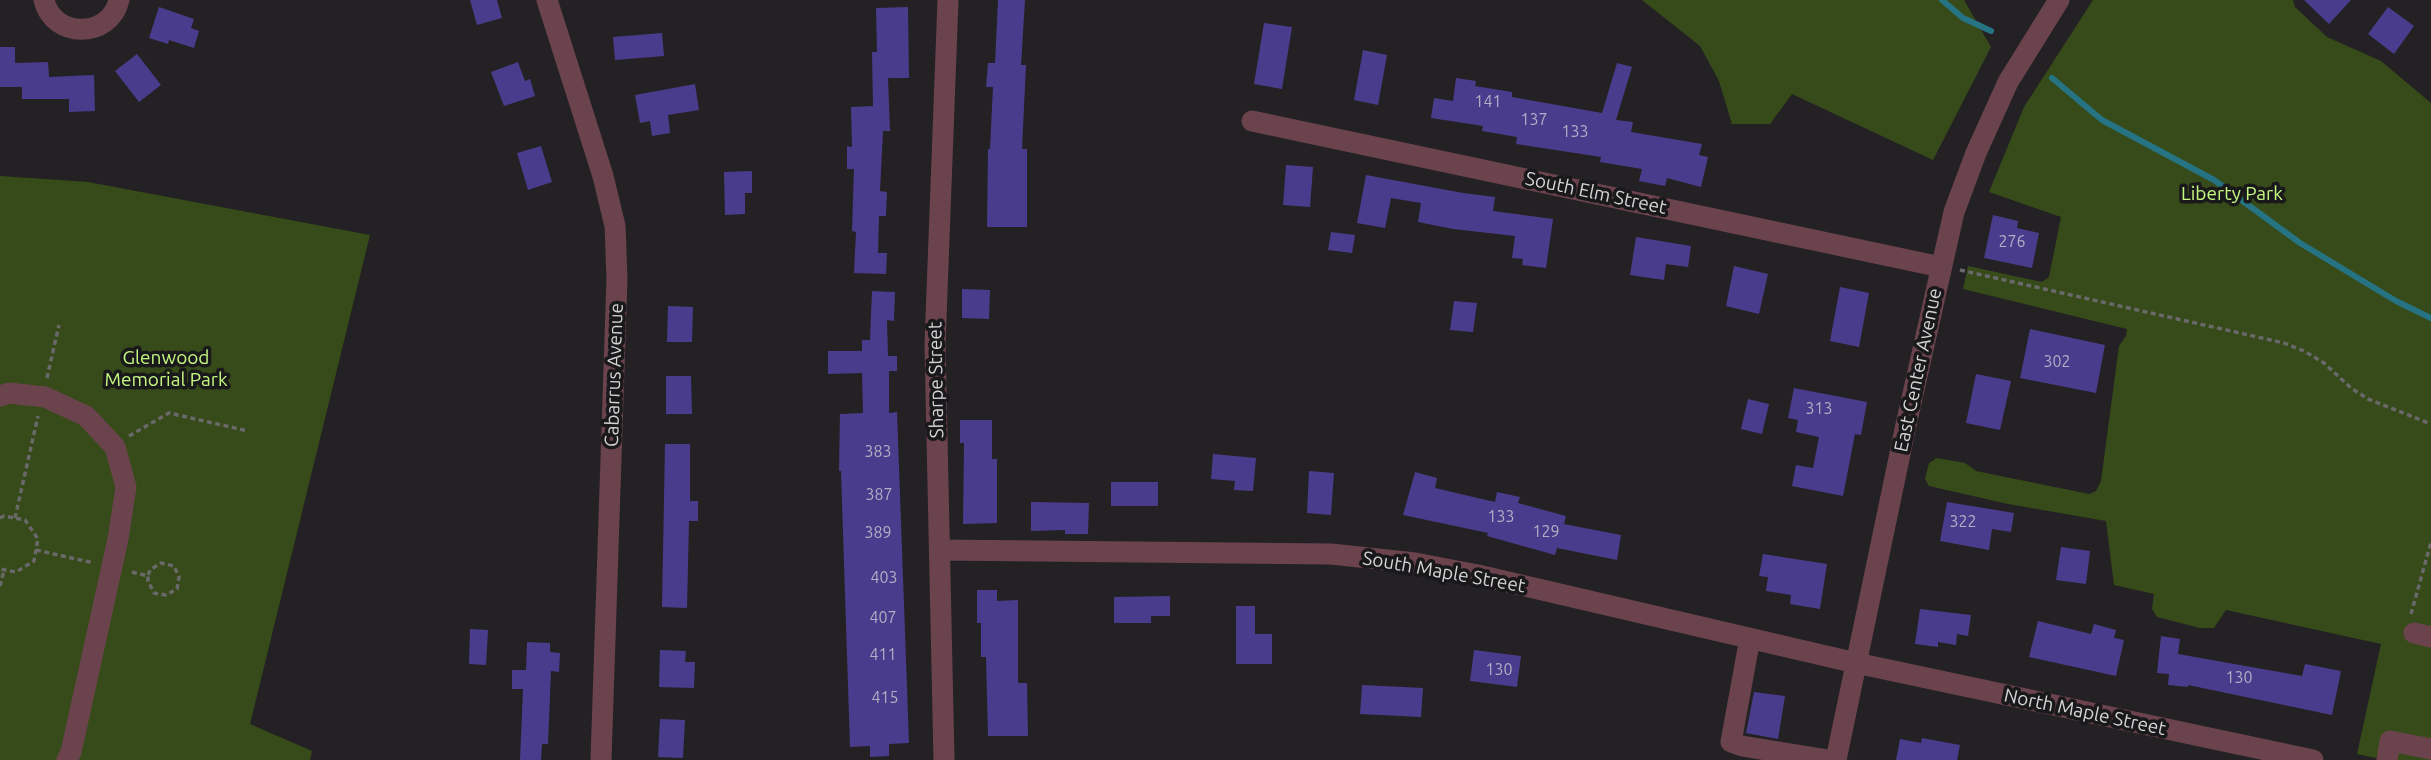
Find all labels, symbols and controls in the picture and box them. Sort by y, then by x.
house number: 141 [1474,92,1502,112]
house number: 137 [1520,110,1548,130]
house number: 133 [1561,122,1589,142]
street label: South Elm Street [1523,167,1669,219]
park label: Liberty Park [2181,183,2283,205]
house number: 276 [1998,232,2026,252]
street label: East Center Avenue [1889,286,1947,454]
street label: Cabarrus Avenue [600,303,628,447]
street label: Sharpe Street [924,321,948,439]
park label: Glenwood Memorial Park [104,347,228,391]
house number: 302 [2043,352,2071,372]
house number: 313 [1805,399,1833,419]
house number: 383 [864,442,892,462]
house number: 387 [865,485,893,505]
house number: 133 [1487,507,1515,527]
house number: 322 [1949,512,1977,532]
house number: 129 [1532,522,1560,542]
house number: 389 [864,523,892,543]
street label: South Maple Street [1361,546,1527,598]
house number: 403 [870,568,898,588]
house number: 407 [869,608,897,628]
house number: 411 [869,645,897,665]
house number: 130 [1485,660,1513,680]
house number: 130 [2225,668,2253,688]
street label: North Maple Street [2002,684,2168,740]
house number: 415 [871,688,899,708]

